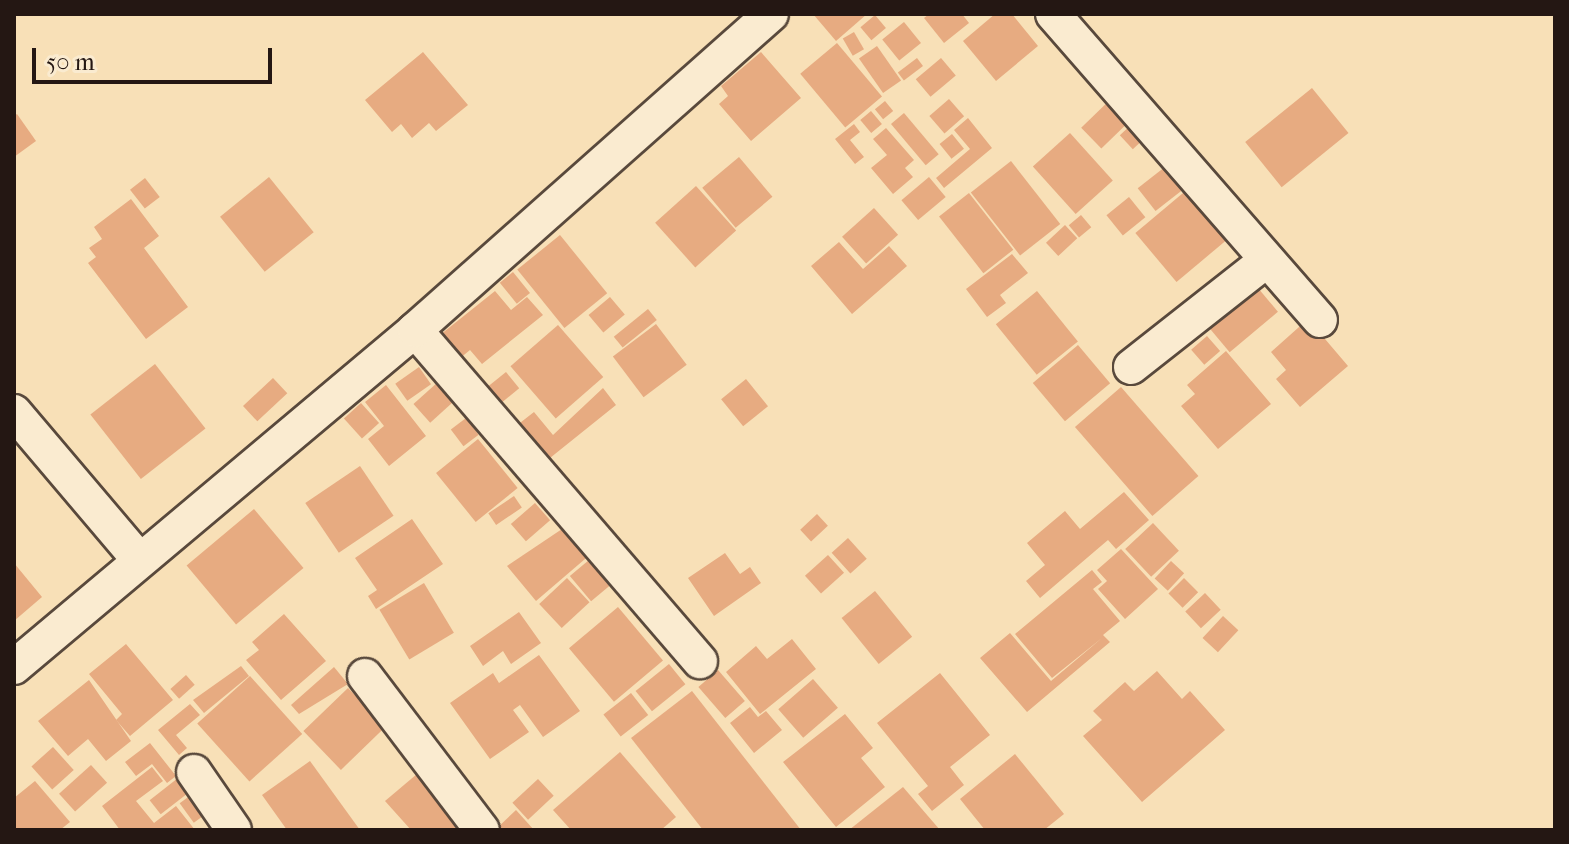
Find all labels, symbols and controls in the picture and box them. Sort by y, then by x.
scale bar [36,32,276,82]
text: 50 m [46,48,95,76]

